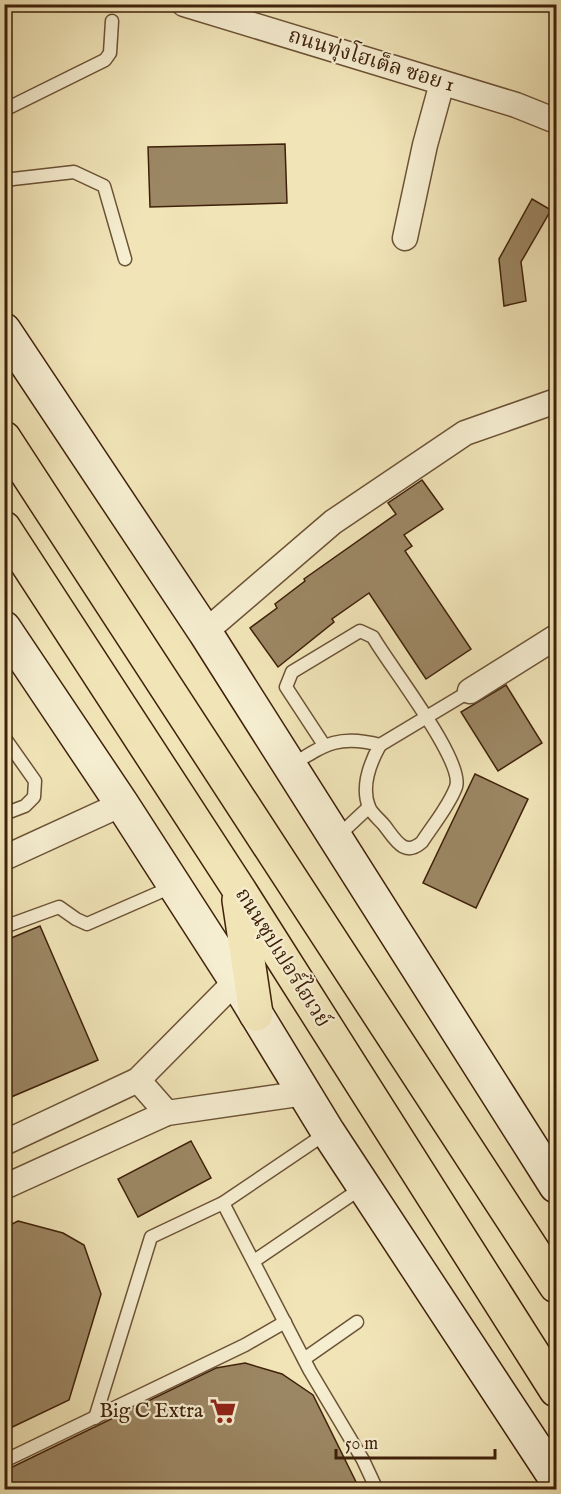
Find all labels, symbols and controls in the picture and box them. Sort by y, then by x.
street label: ถนนทุ่งโฮเต็ล ซอย 1 [285,20,458,99]
street label: ถนนซุปเปอร์ไฮเวย์ [228,881,338,1033]
supermarket icon: Big C Extra [208,1396,238,1426]
place label: Big C Extra [99,1398,204,1425]
scale bar [336,1422,495,1460]
text: 50 m [345,1433,378,1456]

